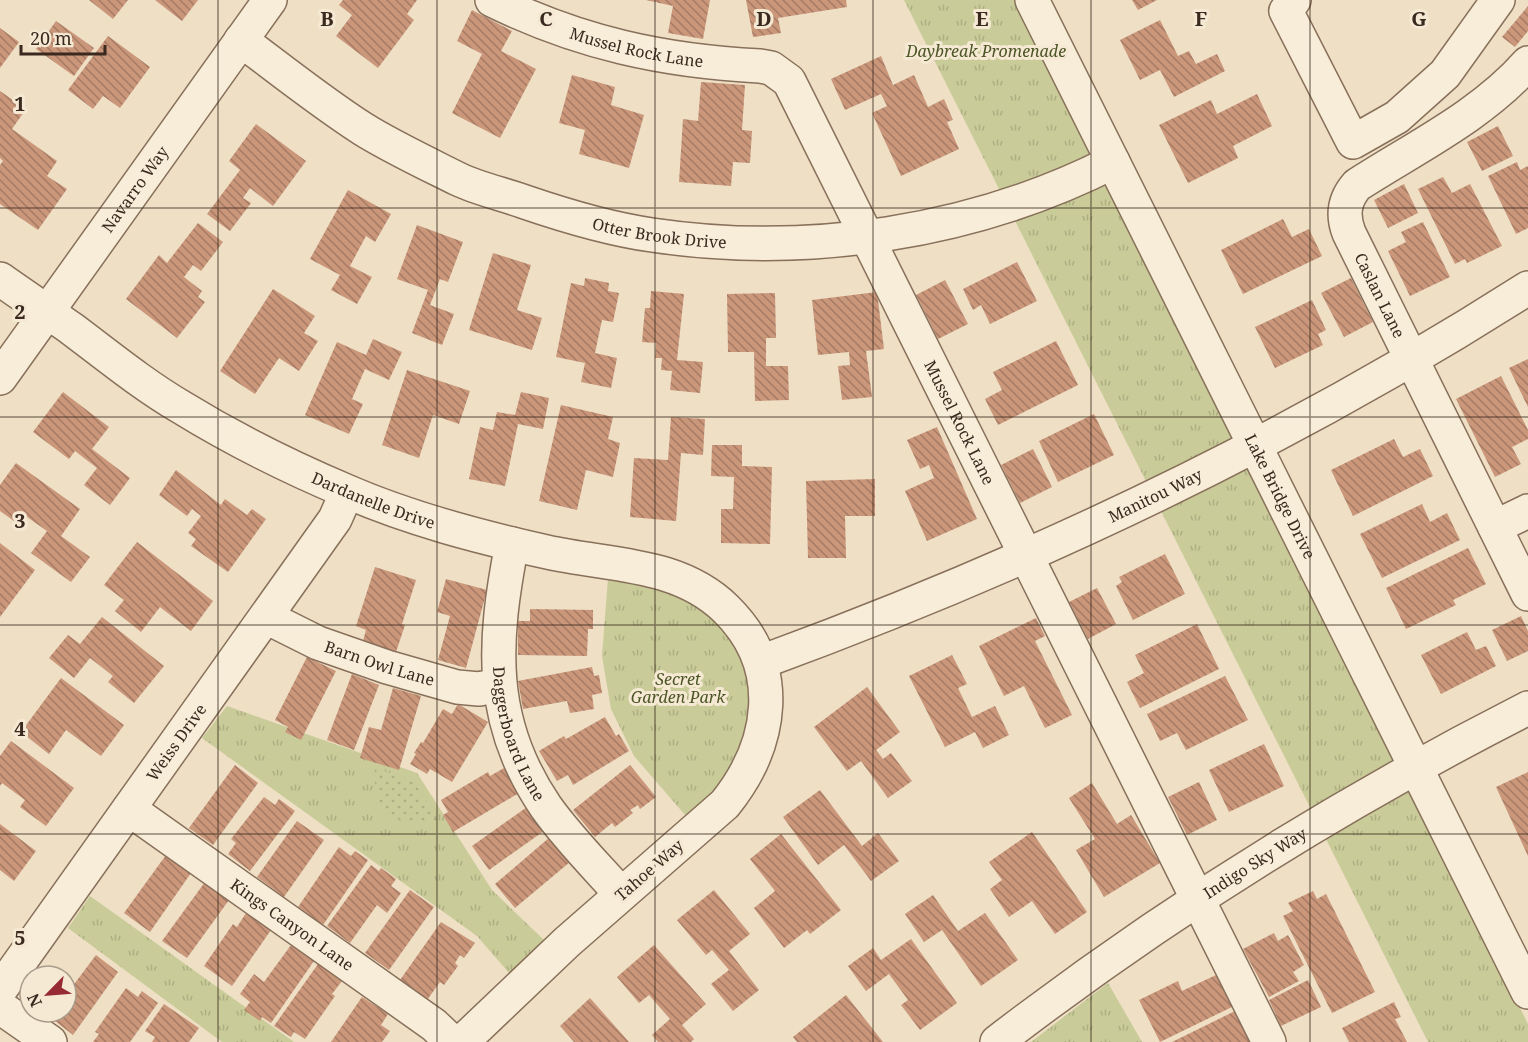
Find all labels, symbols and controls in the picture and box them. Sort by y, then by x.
text: B [320,5,334,32]
text: C [539,5,553,32]
text: D [756,5,772,32]
text: E [975,5,989,32]
text: F [1195,5,1207,32]
text: G [1411,5,1427,32]
scale bar [21,18,105,56]
street label: Mussel Rock Lane [567,22,705,72]
text: 20 m [30,26,72,50]
park label: Daybreak Promenade [905,40,1066,62]
text: 1 [14,90,26,117]
street label: Navarro Way [96,141,174,237]
street label: Otter Brook Drive [590,212,727,253]
street label: Caslan Lane [1350,249,1410,342]
text: 2 [14,298,26,325]
street label: Mussel Rock Lane [919,356,1000,488]
street label: Lake Bridge Drive [1240,430,1321,563]
street label: Manitou Way [1104,463,1207,528]
street label: Dardanelle Drive [308,466,438,534]
text: 3 [14,507,26,534]
street label: Barn Owl Lane [322,635,437,691]
street label: Daggerboard Lane [488,666,550,805]
park label: Secret Garden Park [631,668,726,708]
street label: Weiss Drive [141,699,211,785]
text: 4 [14,715,26,742]
street label: Indigo Sky Way [1199,822,1311,904]
street label: Tahoe Way [610,834,689,906]
street label: Kings Canyon Lane [226,873,358,976]
text: 5 [14,924,26,951]
north arrow [18,964,78,1024]
text: N [22,990,47,1011]

